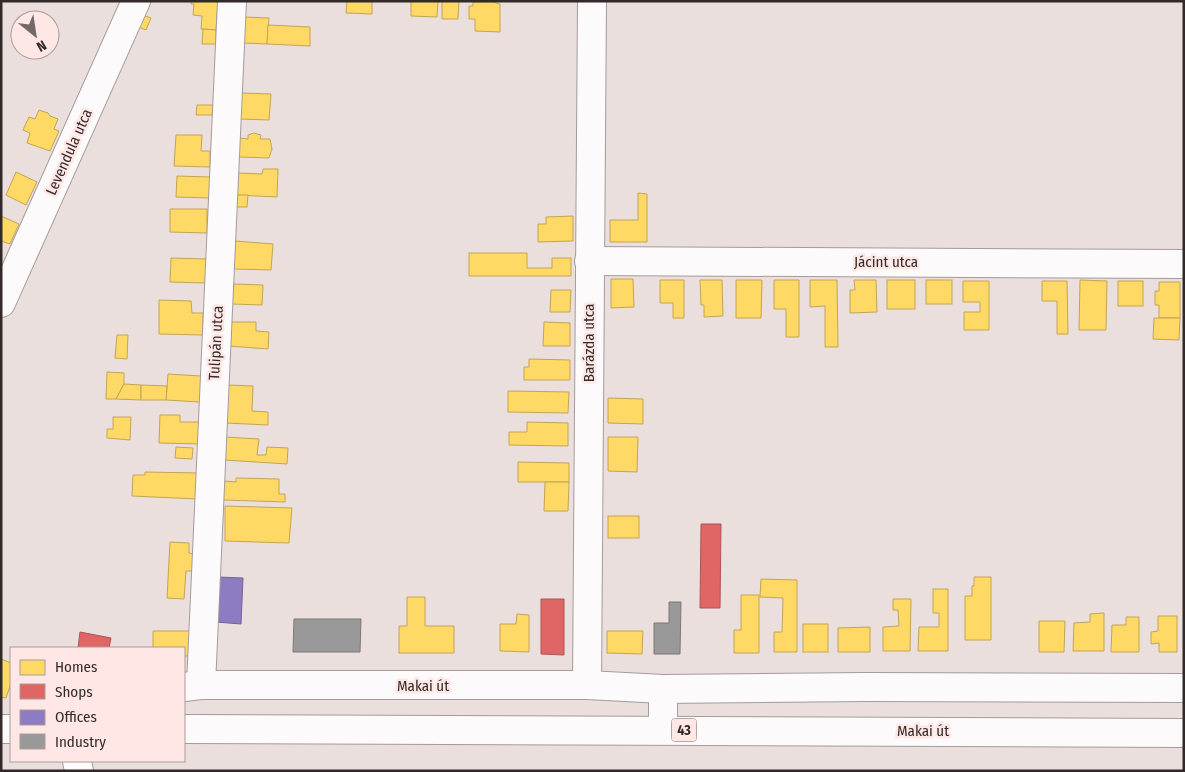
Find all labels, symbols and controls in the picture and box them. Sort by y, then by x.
north arrow [10,10,60,60]
text: N [33,36,49,55]
street label: Levendula utca [42,106,96,198]
street label: Jácint utca [854,253,918,271]
street label: Barázda utca [580,304,598,382]
street label: Tulipán utca [205,305,227,381]
legend [10,647,185,762]
text: Homes [55,658,97,676]
street label: Makai út [397,677,449,695]
text: Shops [55,683,93,701]
text: Offices [55,708,97,726]
road number: 43 [672,718,696,742]
street label: Makai út [897,722,949,740]
text: Industry [55,733,106,751]

